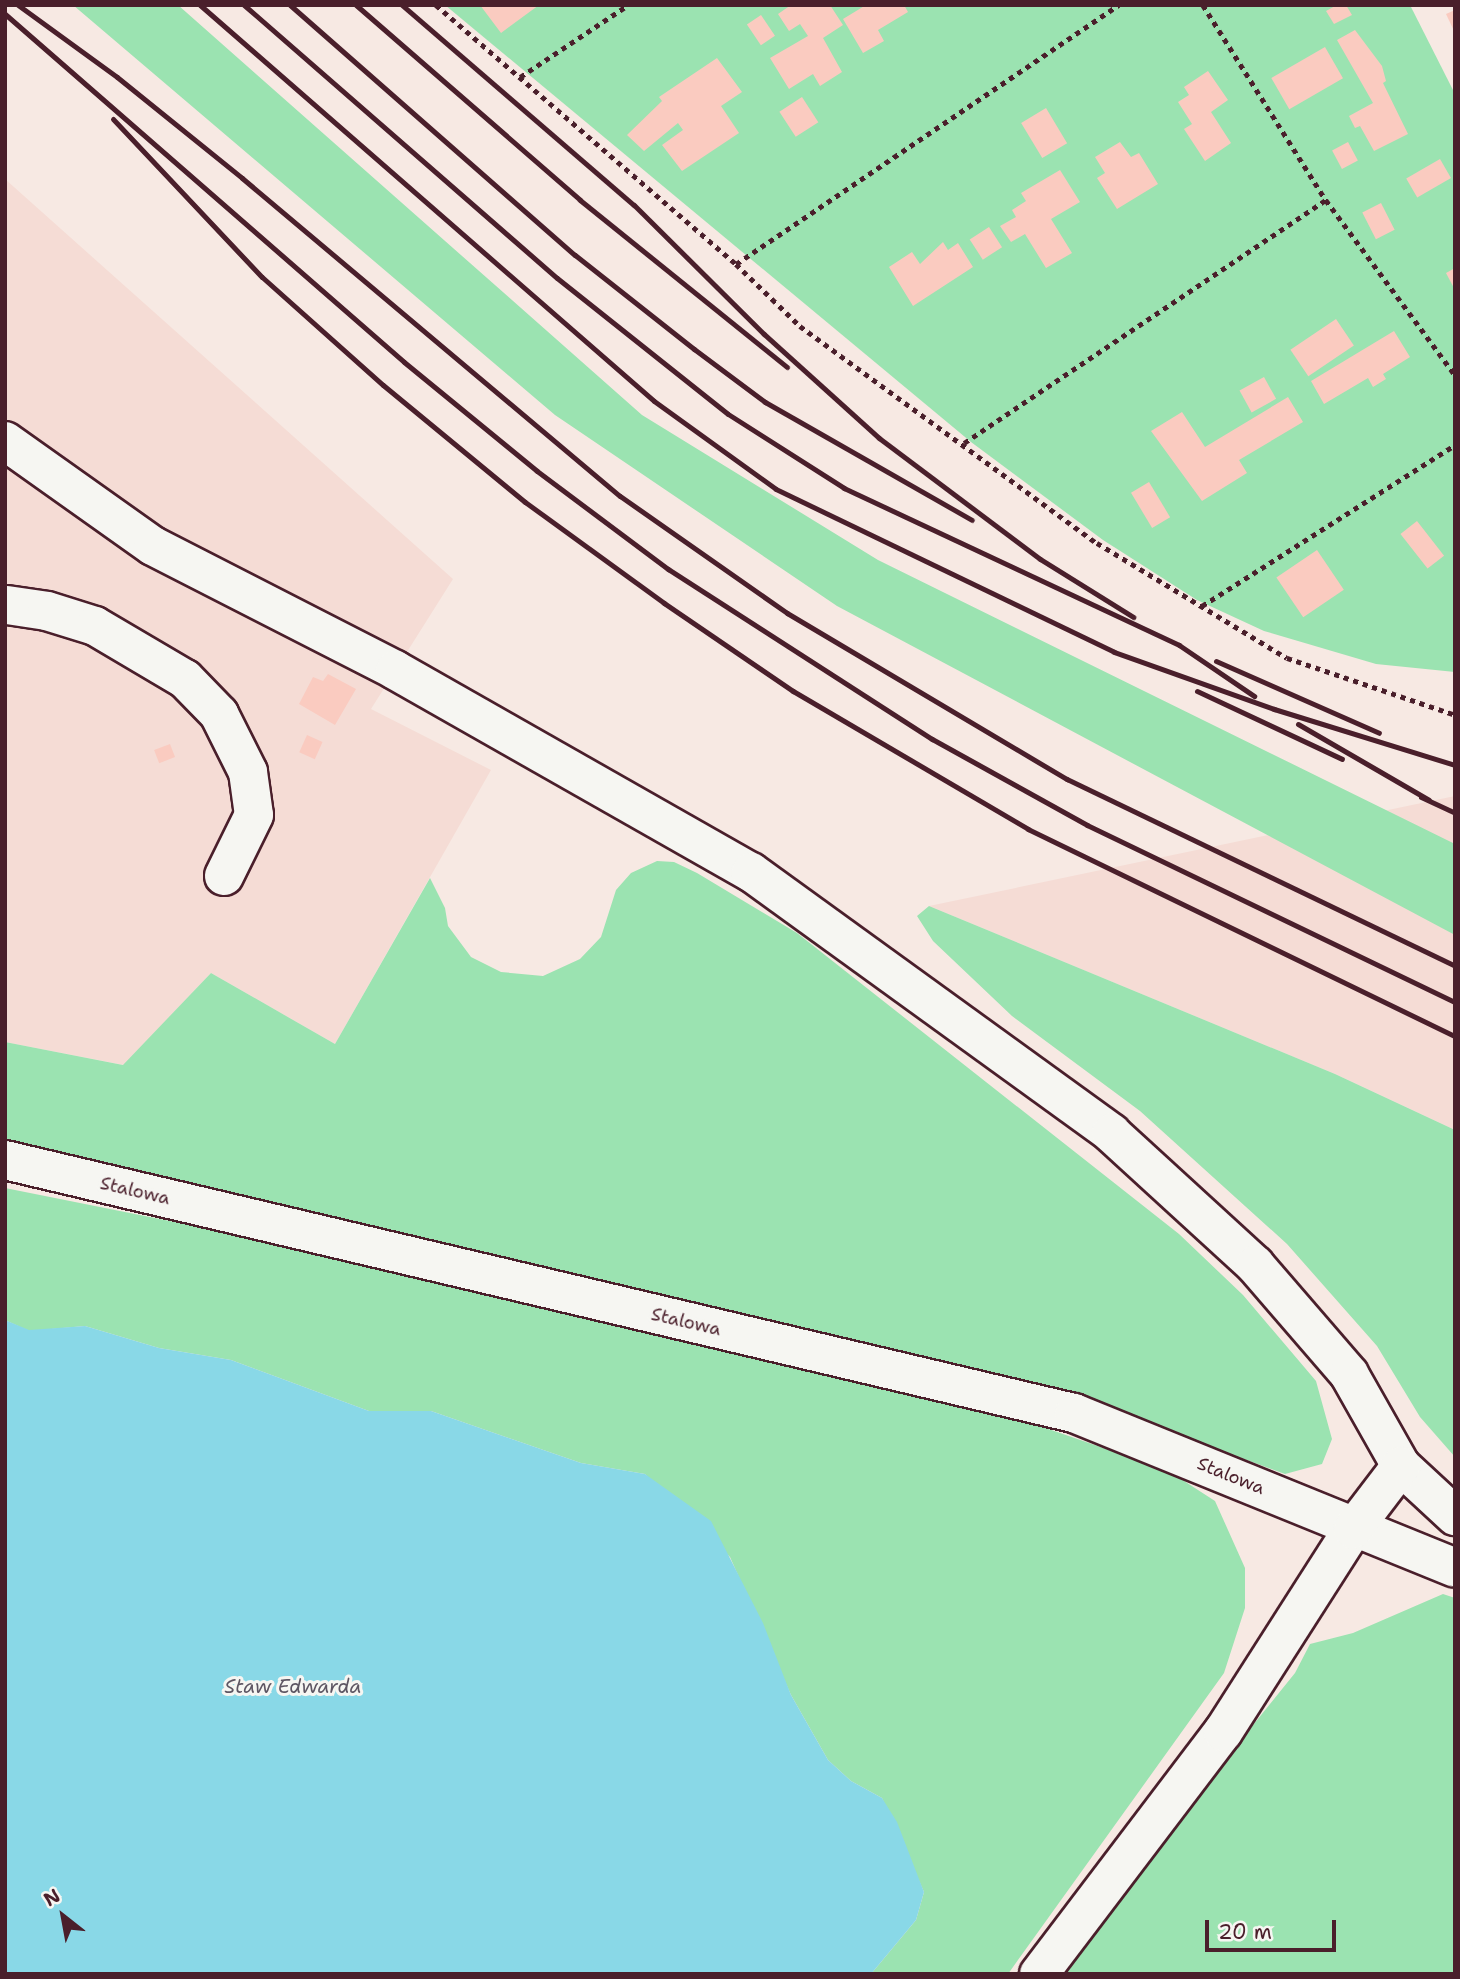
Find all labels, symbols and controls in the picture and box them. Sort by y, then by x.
street label: Stalowa [98,1173,172,1209]
street label: Stalowa [649,1304,723,1340]
street label: Stalowa [1194,1453,1268,1499]
water label: Staw Edwarda [225,1676,361,1698]
north arrow [28,1881,98,1951]
text: N [39,1883,65,1912]
scale bar [1208,1906,1339,1950]
text: 20 m [1218,1918,1272,1946]

